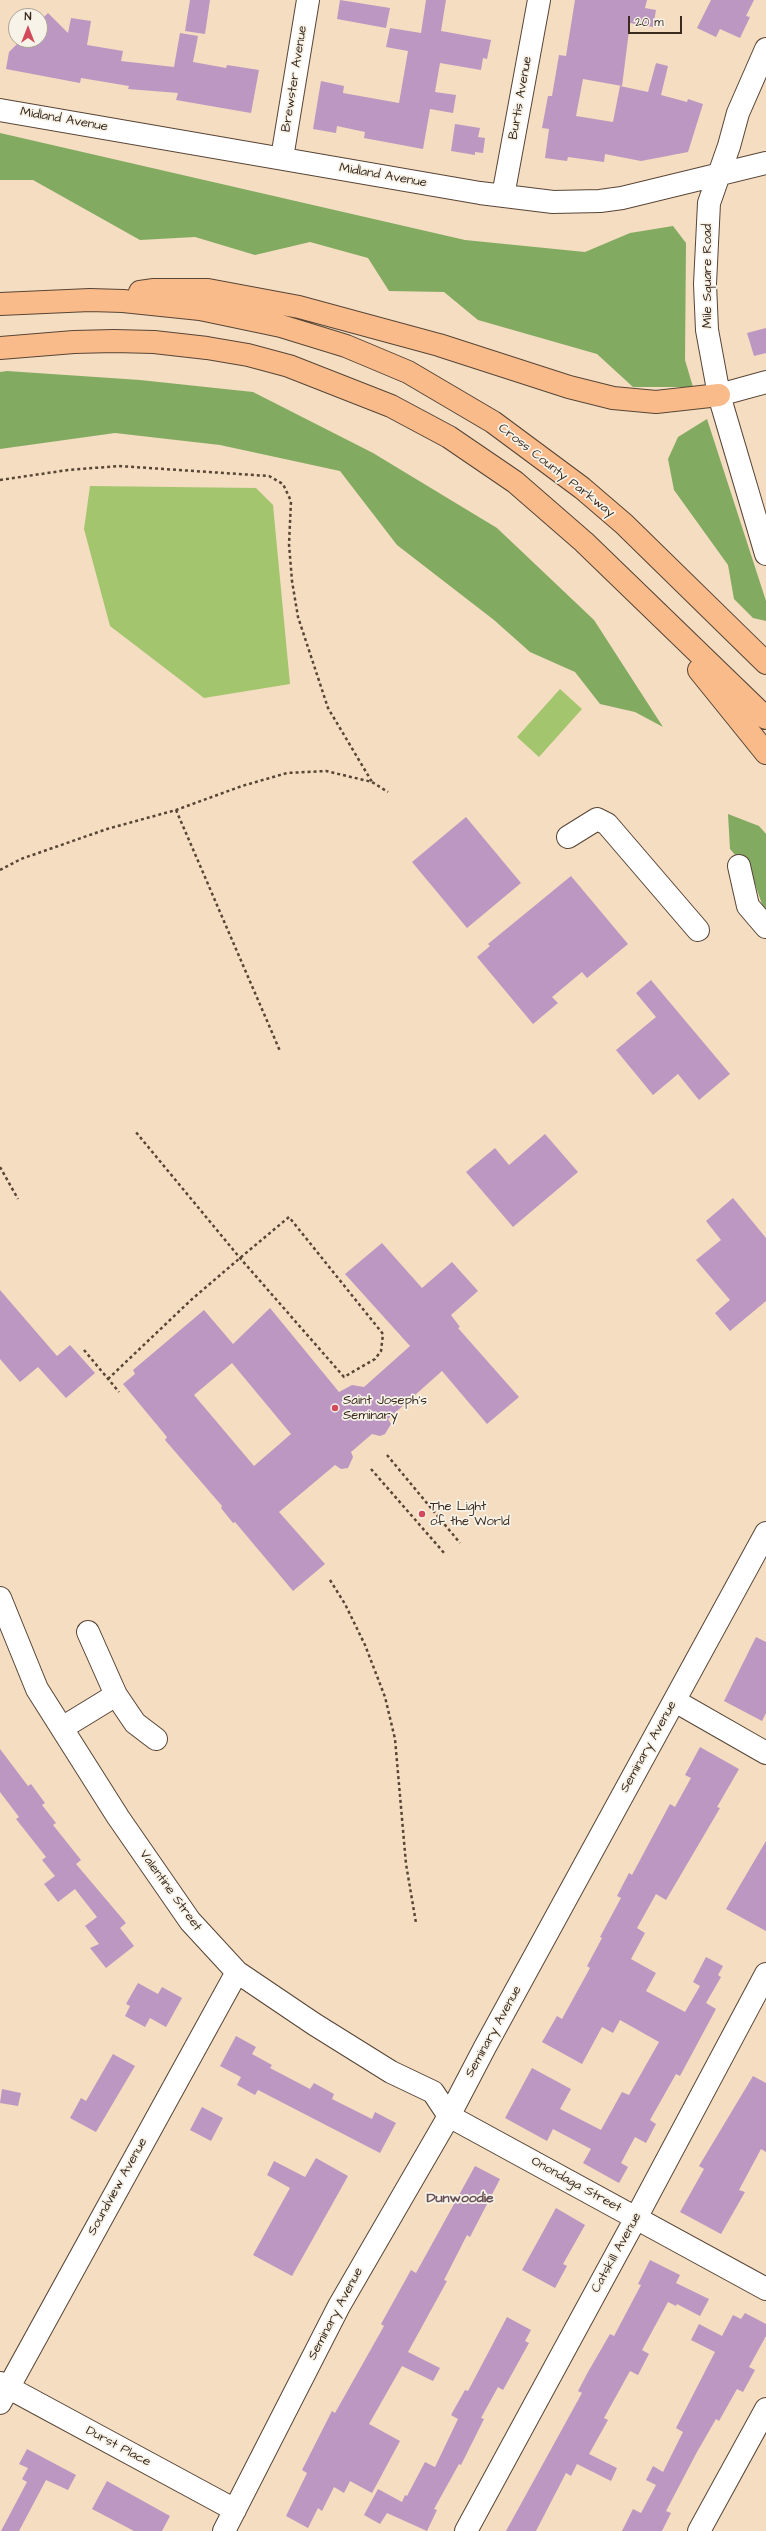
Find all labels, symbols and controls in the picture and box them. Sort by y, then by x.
north arrow [8,8,48,48]
scale bar [630,8,684,34]
text: N [25,9,31,24]
text: 20 m [635,14,664,31]
street label: Brewster Avenue [279,25,311,133]
street label: Burtis Avenue [506,55,536,141]
street label: Midland Avenue [19,105,109,135]
street label: Midland Avenue [338,161,428,191]
street label: Mile Square Road [700,224,716,328]
street label: Cross County Parkway [495,421,617,521]
place label: Saint Joseph's Seminary [343,1393,427,1424]
marker: Saint Joseph's Seminary [330,1403,340,1413]
place label: The Light of the World [430,1499,510,1530]
marker: The Light of the World [417,1509,427,1519]
street label: Seminary Avenue [617,1698,681,1796]
street label: Valentine Street [135,1847,205,1935]
street label: Seminary Avenue [462,1983,526,2081]
street label: Soundview Avenue [85,2135,151,2239]
street label: Onondaga Street [528,2154,624,2216]
district label: Dunwoodie [426,2191,494,2207]
street label: Catskill Avenue [589,2210,645,2296]
street label: Seminary Avenue [305,2265,367,2363]
street label: Durst Place [83,2423,153,2471]

